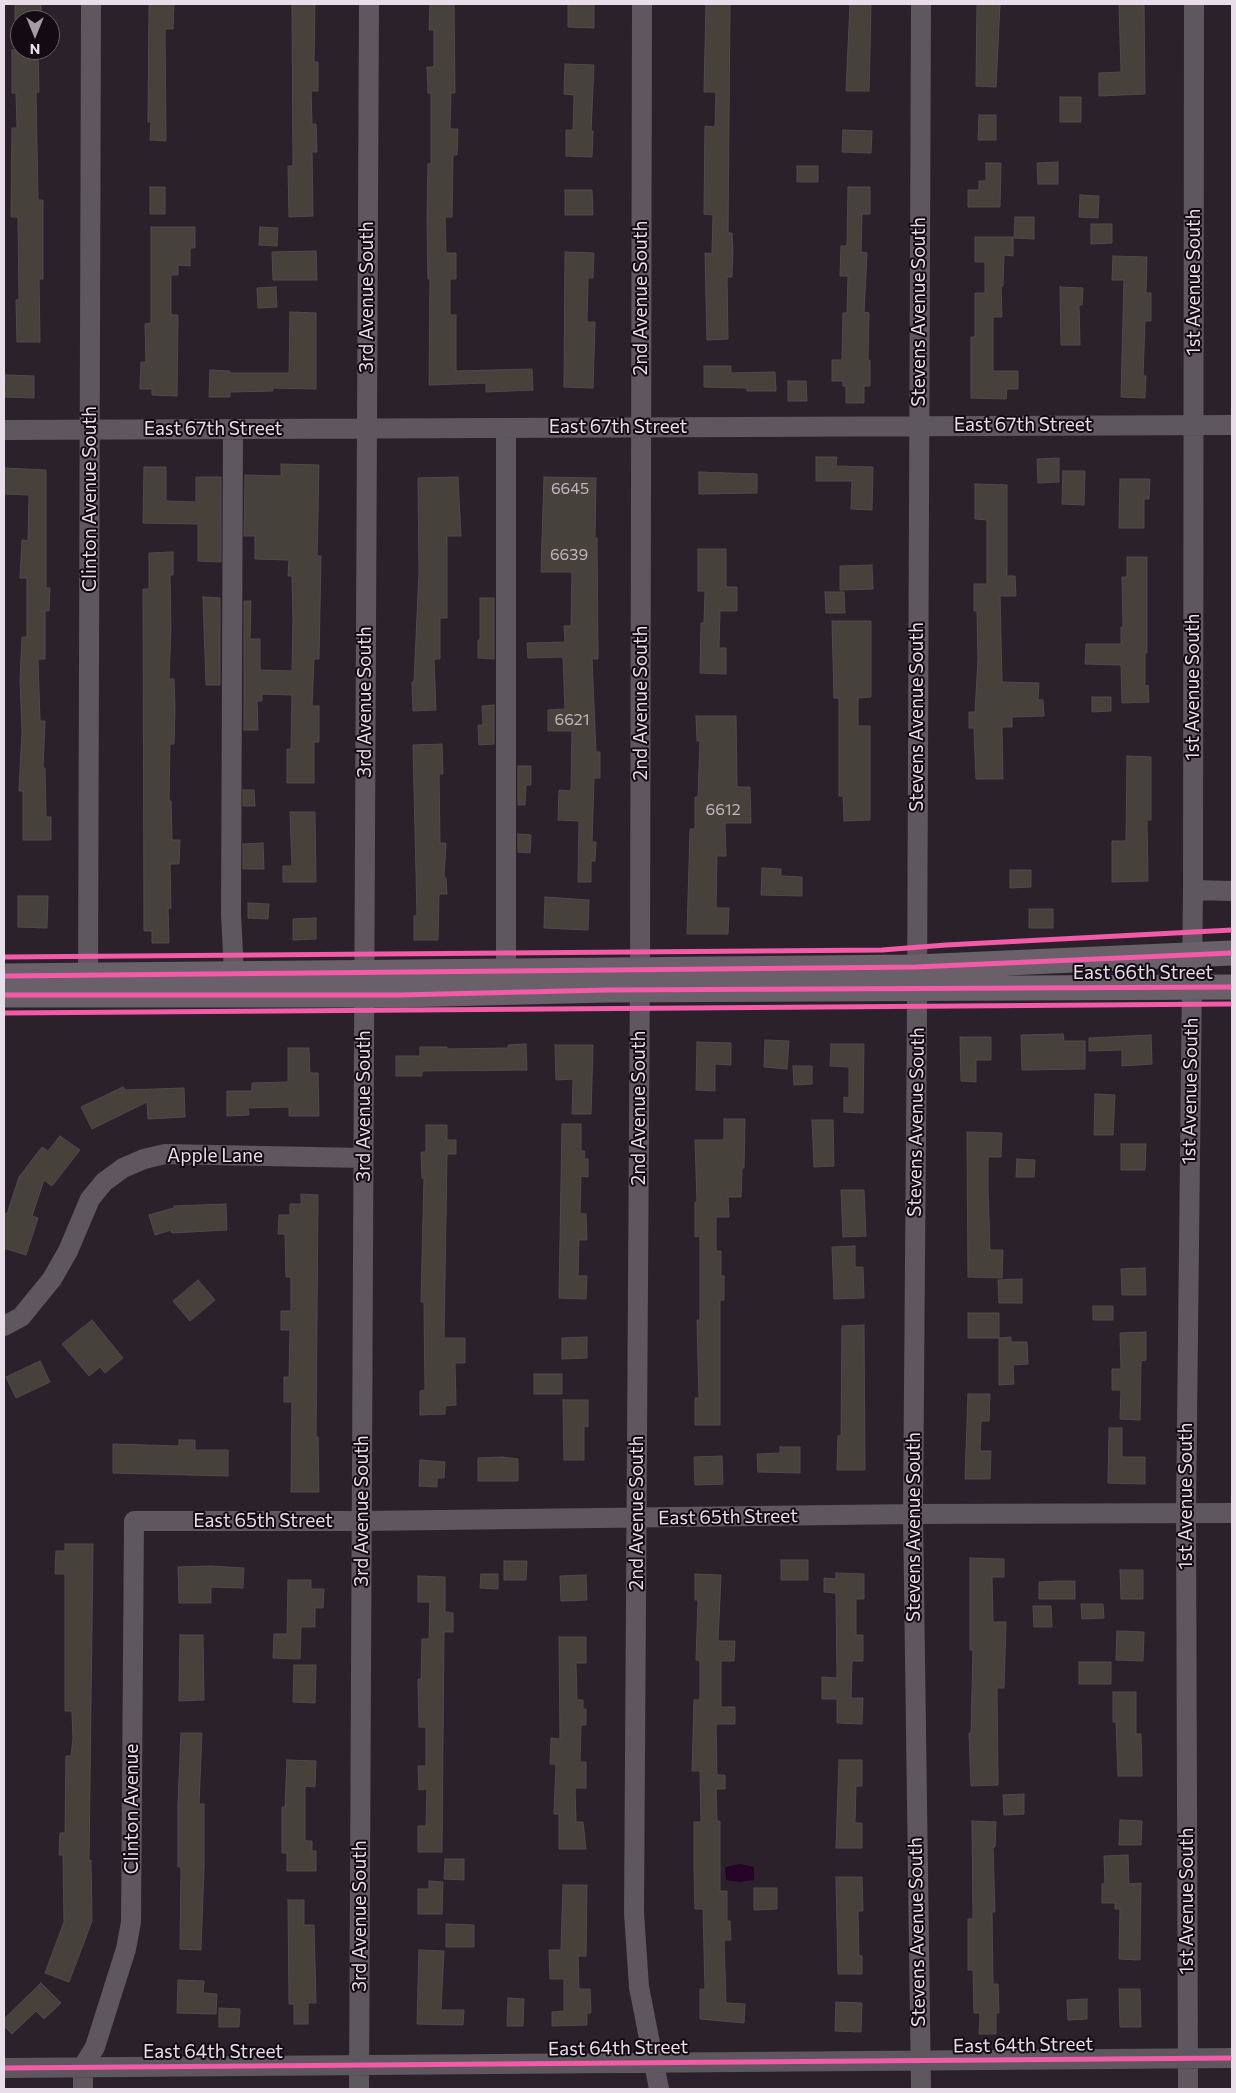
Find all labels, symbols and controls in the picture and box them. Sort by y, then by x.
north arrow [10,10,60,60]
text: N [30,41,40,58]
street label: 1st Avenue South [1183,209,1205,355]
street label: Stevens Avenue South [908,217,930,407]
street label: 3rd Avenue South [356,221,378,373]
street label: 2nd Avenue South [630,221,652,375]
street label: Clinton Avenue South [79,406,101,592]
street label: East 67th Street [954,414,1092,436]
street label: East 67th Street [549,416,687,438]
street label: East 67th Street [144,418,282,440]
house number: 6645 [551,479,589,499]
house number: 6639 [550,545,588,565]
street label: 1st Avenue South [1182,614,1204,760]
street label: Stevens Avenue South [906,622,928,812]
street label: 3rd Avenue South [354,626,376,778]
street label: 2nd Avenue South [630,626,652,780]
house number: 6621 [554,710,590,730]
house number: 6612 [705,800,741,820]
street label: East 66th Street [1073,962,1213,984]
street label: 1st Avenue South [1177,1017,1203,1165]
street label: Stevens Avenue South [903,1027,929,1217]
street label: 3rd Avenue South [353,1030,375,1182]
street label: 2nd Avenue South [628,1031,650,1185]
street label: Apple Lane [167,1145,263,1167]
street label: 1st Avenue South [1175,1423,1197,1569]
street label: Stevens Avenue South [903,1432,925,1622]
street label: 3rd Avenue South [351,1435,373,1587]
street label: 2nd Avenue South [626,1436,648,1590]
street label: East 65th Street [658,1504,798,1530]
street label: East 65th Street [193,1510,333,1532]
street label: Clinton Avenue [121,1744,143,1874]
street label: 1st Avenue South [1176,1828,1198,1974]
street label: Stevens Avenue South [904,1837,930,2027]
street label: 3rd Avenue South [349,1840,371,1992]
street label: East 64th Street [953,2032,1093,2058]
street label: East 64th Street [548,2035,688,2061]
street label: East 64th Street [143,2041,283,2063]

